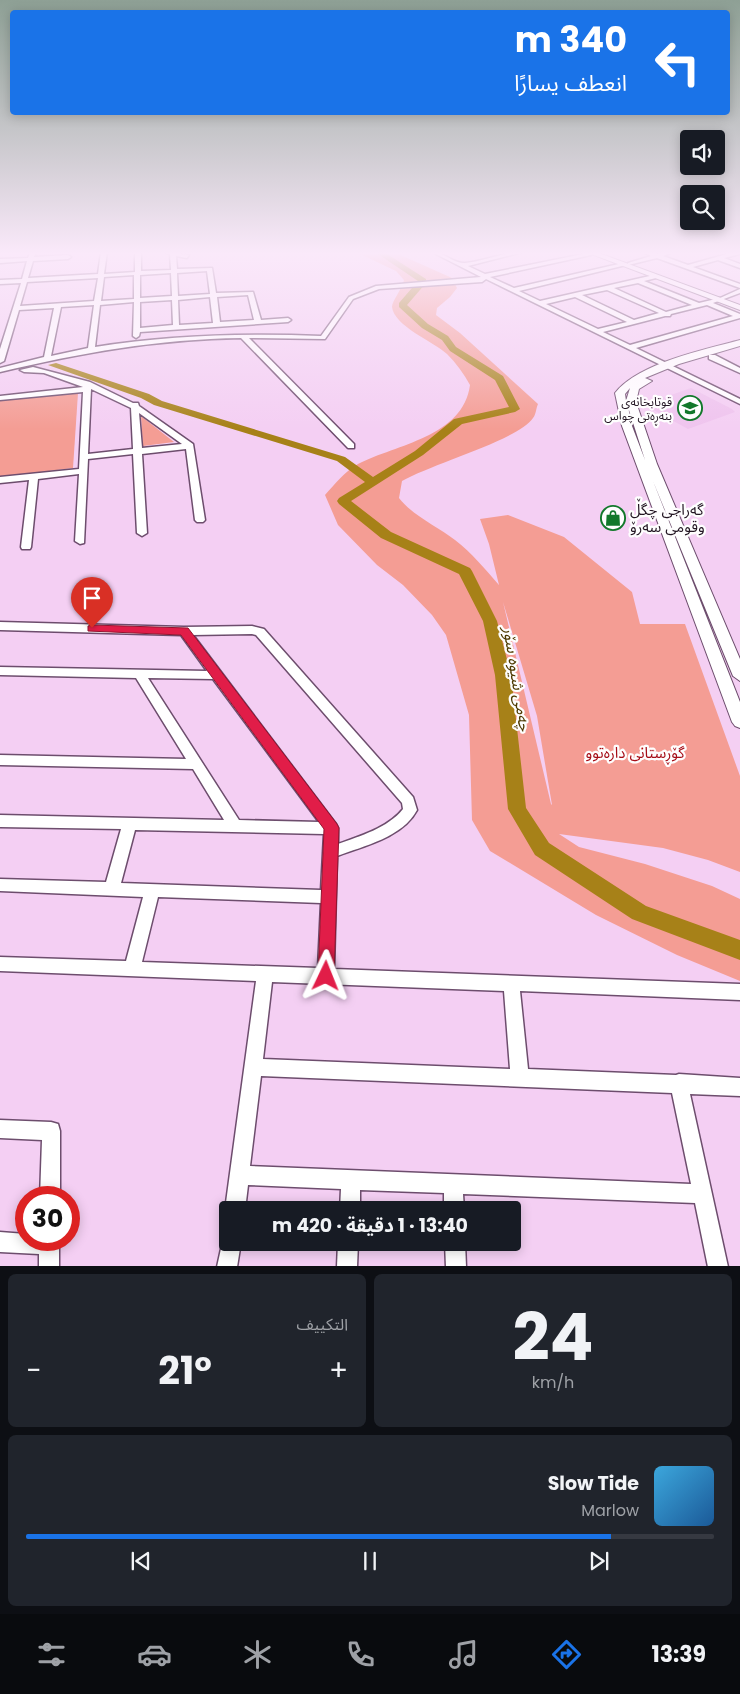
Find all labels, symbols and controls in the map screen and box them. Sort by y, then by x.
text: 340 m [515,15,627,64]
icon: left [645,30,710,95]
text: انعطف يسارًا [514,68,627,99]
map controls [680,130,725,230]
button: sound [680,130,725,175]
button: search [680,185,725,230]
place label: قوتابخانەی بنەڕەتی چواس [604,393,672,426]
school or university icon: قوتابخانەی بنەڕەتی چواس [677,395,703,421]
place label: گەراجی چگڵ وقومی سەرۆ [630,498,705,537]
shop icon: گەراجی چگڵ وقومی سەرۆ [600,505,626,531]
pin [71,577,113,628]
icon: arrive [78,584,106,612]
water label: چەمی شیوە سۆر [497,623,537,733]
park label: گۆڕستانی دارەتوو [585,742,685,765]
position arrow [299,949,351,1001]
speed limit sign: 30 [15,1186,80,1251]
text: 13:40 · 1 دقيقة · 420 m [272,1212,468,1239]
text: 24 [512,1292,594,1383]
text: التكييف [296,1313,348,1336]
text: 21° [158,1344,212,1397]
text: − [26,1351,41,1390]
text: + [329,1351,348,1390]
text: km/h [532,1371,574,1394]
text: Slow Tide [548,1470,639,1497]
text: Marlow [581,1499,639,1522]
icon: previous [127,1547,155,1575]
icon: pause [356,1547,384,1575]
icon: next [585,1547,613,1575]
icon: filters [34,1637,69,1672]
icon: car [137,1637,172,1672]
icon: climate [240,1637,275,1672]
icon: phone [343,1637,378,1672]
icon: music [446,1637,481,1672]
icon: directions [549,1637,584,1672]
text: 13:39 [651,1639,706,1670]

